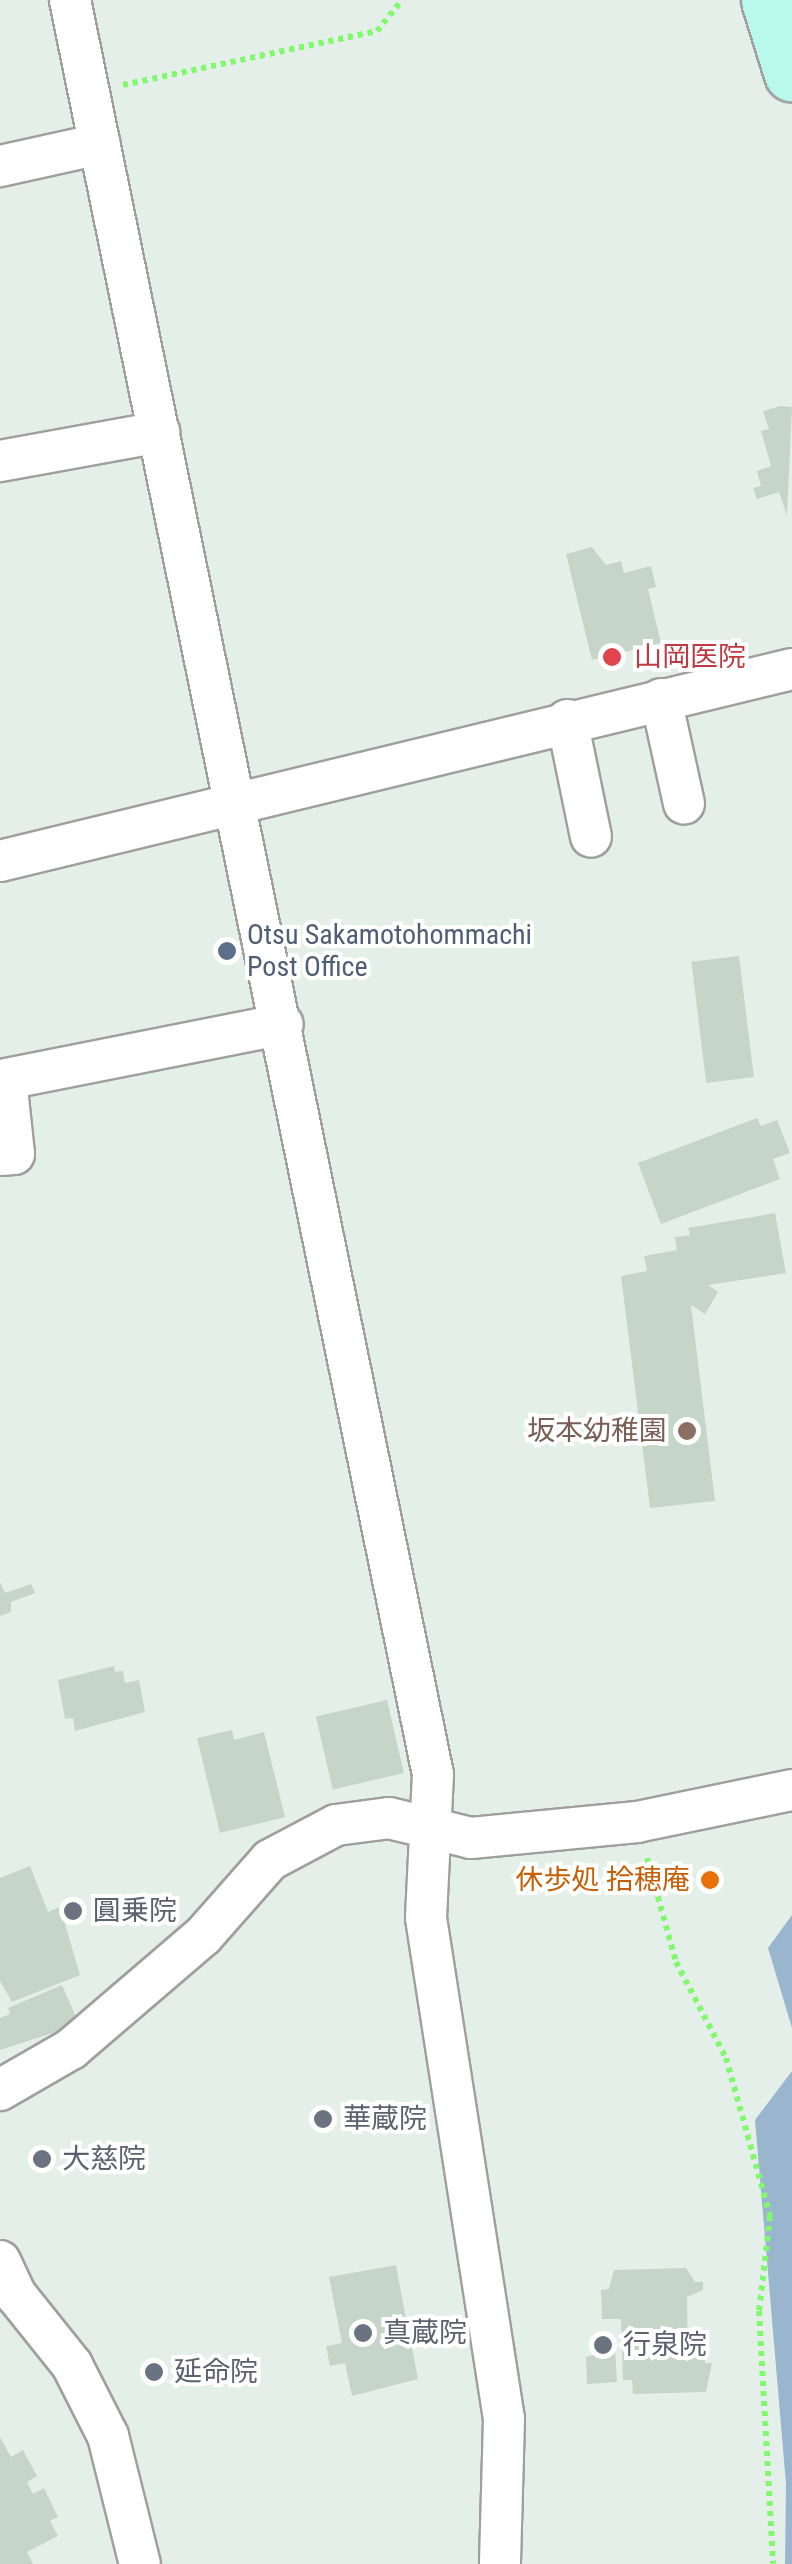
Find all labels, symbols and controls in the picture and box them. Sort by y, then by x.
place label: 山岡医院 [634,640,746,674]
marker: 山岡医院 [599,644,625,670]
place label: Otsu Sakamotohommachi Post Office [247,918,532,984]
marker: Otsu Sakamotohommachi Post Office [216,940,238,962]
place label: 坂本幼稚園 [527,1414,667,1448]
marker: 坂本幼稚園 [676,1420,698,1442]
place label: 休歩処 拾穂庵 [516,1863,690,1897]
marker: 休歩処 拾穂庵 [699,1869,721,1891]
place label: 圓乗院 [93,1894,177,1928]
marker: 圓乗院 [62,1900,84,1922]
place label: 華蔵院 [343,2102,427,2136]
marker: 華蔵院 [312,2108,334,2130]
place label: 大慈院 [62,2142,146,2176]
marker: 大慈院 [31,2148,53,2170]
place label: 真蔵院 [383,2316,467,2350]
marker: 真蔵院 [352,2322,374,2344]
place label: 行泉院 [623,2328,707,2362]
marker: 行泉院 [592,2334,614,2356]
place label: 延命院 [174,2355,258,2389]
marker: 延命院 [143,2361,165,2383]

